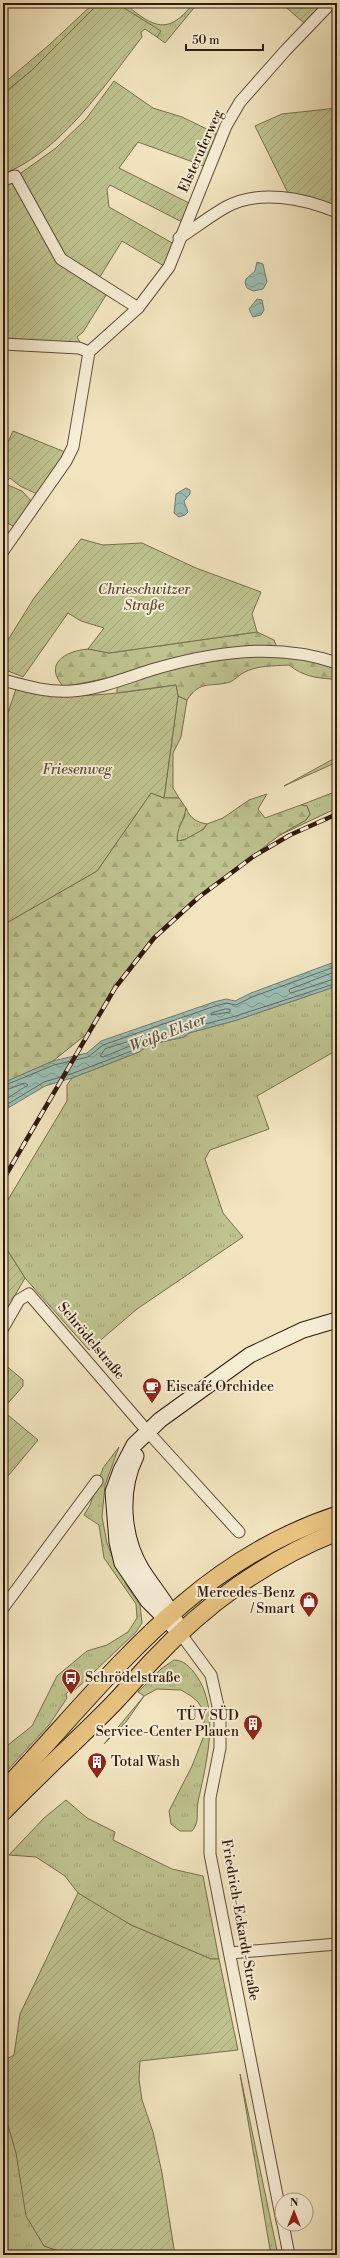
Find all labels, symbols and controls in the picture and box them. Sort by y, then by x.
scale bar [186,26,263,52]
text: 50 m [192,33,220,48]
street label: Elsteruferweg [175,106,228,195]
park label: Chrieschwitzer Straße [98,581,191,615]
park label: Friesenweg [42,761,113,779]
water label: Weiße Elster [127,1009,210,1056]
street label: Schrödelstraße [53,1299,129,1383]
cafe icon: Eiscafé Orchidee [141,1376,163,1404]
place label: Eiscafé Orchidee [166,1378,274,1396]
place label: Mercedes-Benz / Smart [197,1584,295,1618]
shop icon: Mercedes-Benz / Smart [298,1590,320,1618]
bus stop icon: Schrödelstraße [60,1667,82,1695]
place label: Schrödelstraße [85,1669,180,1687]
place label: TÜV SÜD Service-Center Plauen [96,1705,240,1741]
building icon: TÜV SÜD Service-Center Plauen [242,1713,264,1741]
building icon: Total Wash [86,1751,108,1779]
place label: Total Wash [111,1753,181,1771]
street label: Friedrich-Eckardt-Straße [217,1838,263,2002]
north arrow [274,2192,314,2232]
text: N [290,2196,299,2210]

